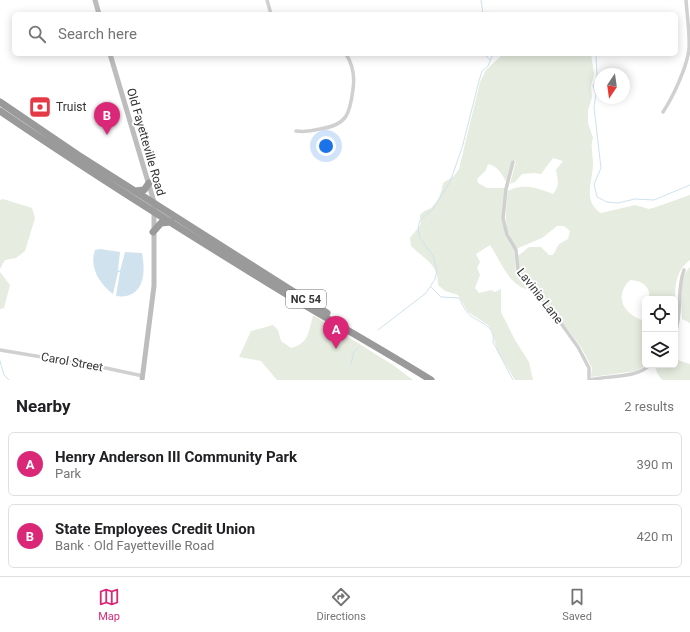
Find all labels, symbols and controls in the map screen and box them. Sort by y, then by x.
search box [12,12,678,56]
icon: search [26,23,48,45]
text: Search here [58,25,137,43]
north arrow [594,68,630,104]
street label: Old Fayetteville Road [124,87,168,197]
bank icon: Truist [27,94,53,120]
place label: Truist [56,100,87,114]
pin: B [94,102,120,135]
your location [316,136,336,156]
street label: Lavinia Lane [514,265,566,327]
road number: NC 54 [286,290,326,308]
map controls [642,296,678,368]
button: locate [642,296,678,332]
pin: A [323,316,349,349]
button: layers [642,332,678,368]
street label: Carol Street [40,350,104,374]
text: Nearby [16,396,71,416]
text: 2 results [624,399,674,414]
text: Henry Anderson III Community Park [55,448,297,466]
text: A [26,457,34,472]
text: 390 m [636,457,673,472]
text: Park [55,466,81,481]
text: State Employees Credit Union [55,520,255,538]
text: B [26,529,34,544]
text: 420 m [636,529,673,544]
text: Bank · Old Fayetteville Road [55,538,214,553]
tab: Map [98,586,120,623]
tab: Directions [316,586,366,623]
tab: Saved [562,586,592,623]

